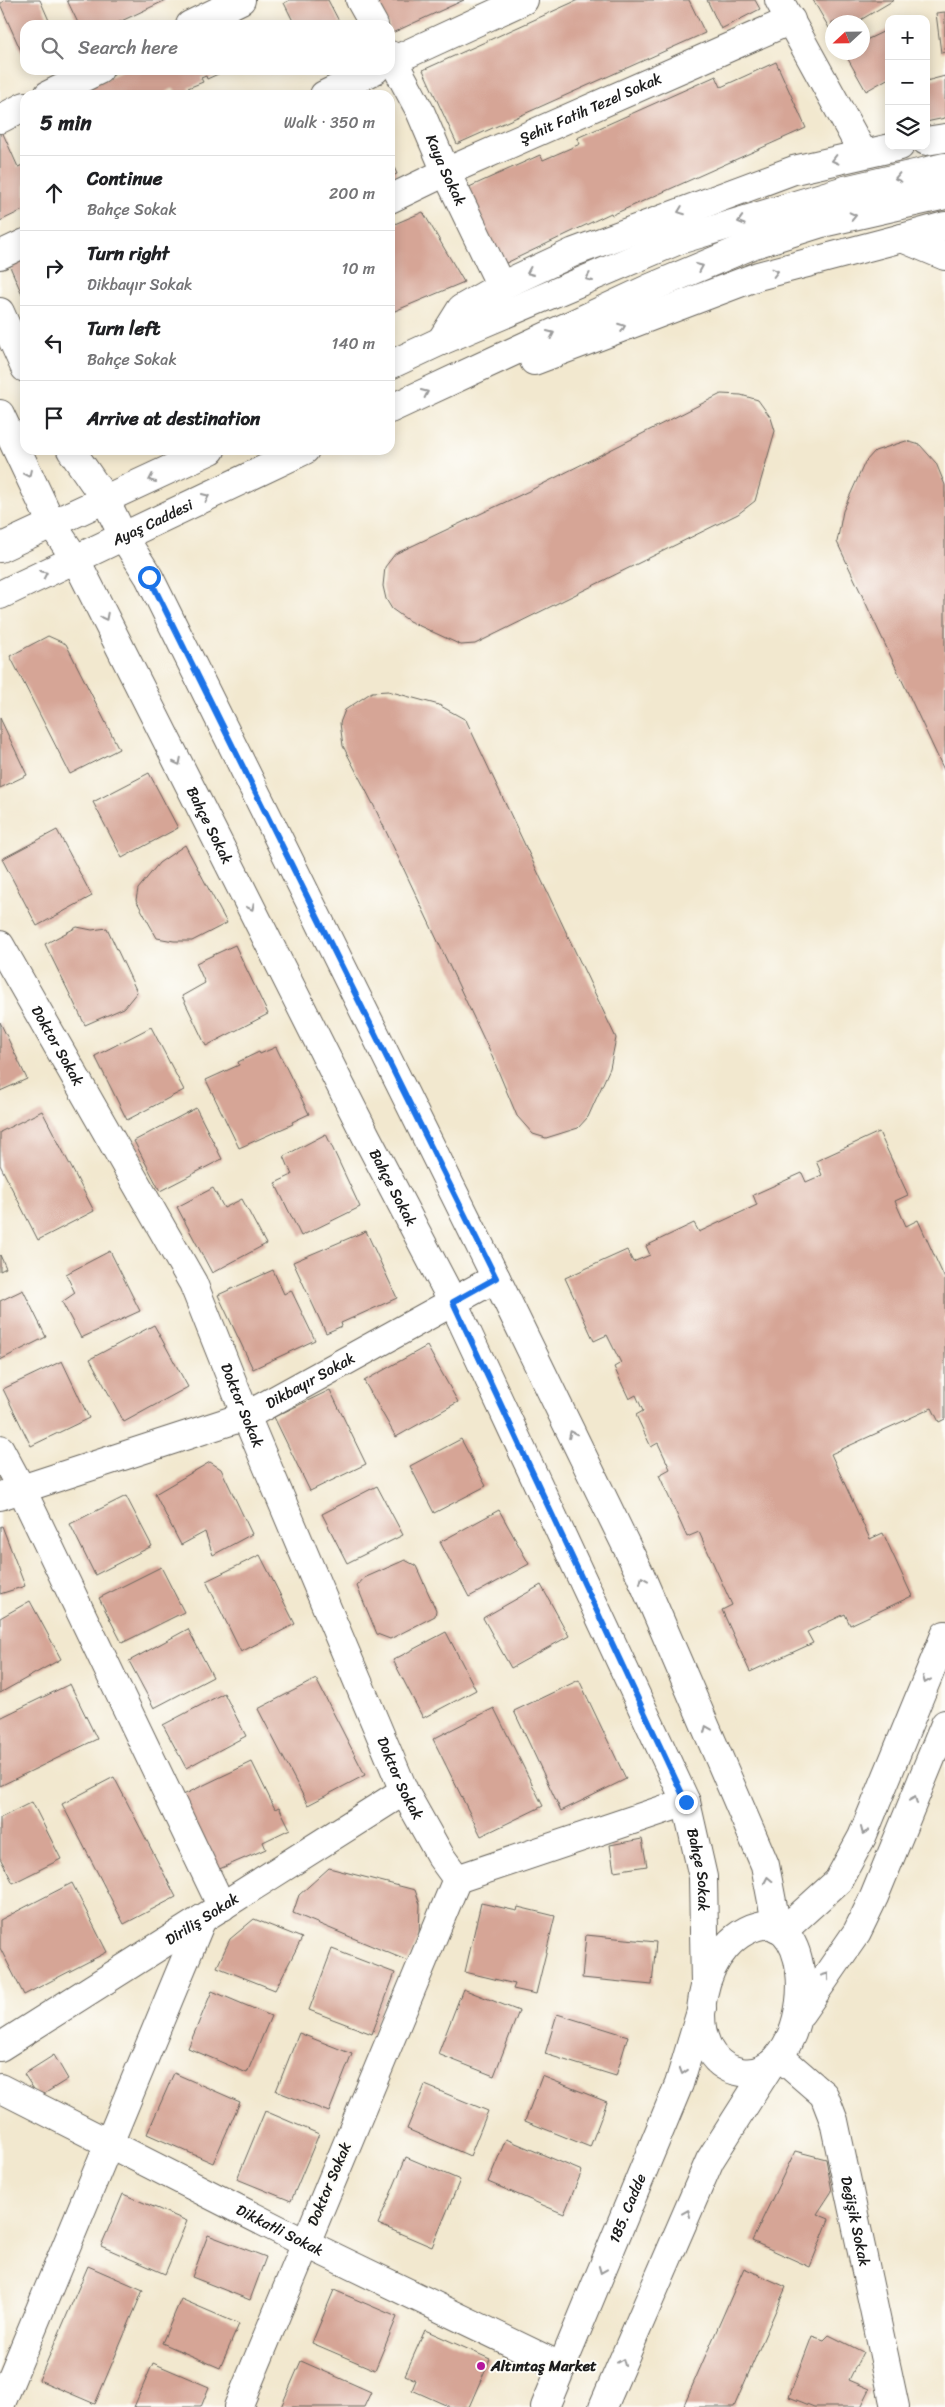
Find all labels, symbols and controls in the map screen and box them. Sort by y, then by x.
north arrow [825,15,870,60]
map controls [885,15,930,150]
button: + [885,15,930,60]
search box [20,20,395,75]
text: Search here [78,31,178,64]
icon: search [38,34,66,62]
button: − [885,60,930,105]
street label: Şehit Fatih Tezel Sokak [515,66,666,151]
text: 5 min [40,104,92,142]
button: layers [885,105,930,150]
text: Walk · 350 m [284,108,375,137]
street label: Kaya Sokak [418,130,473,210]
one-way arrow [830,154,839,165]
text: Continue [87,162,163,195]
one-way arrow [893,172,902,183]
icon: ahead [40,179,68,207]
text: 200 m [329,179,375,208]
text: Bahçe Sokak [87,195,177,224]
one-way arrow [677,205,686,215]
one-way arrow [849,211,858,222]
one-way arrow [737,215,745,225]
text: Turn right [87,237,169,270]
icon: right [40,254,68,282]
text: 10 m [342,254,375,283]
one-way arrow [695,263,703,273]
one-way arrow [526,266,535,277]
one-way arrow [770,267,779,277]
text: Dikbayır Sokak [87,270,193,299]
one-way arrow [585,272,594,283]
text: Turn left [87,312,160,345]
one-way arrow [618,323,626,333]
icon: left [40,329,68,357]
text: 140 m [332,329,375,358]
one-way arrow [546,331,555,341]
text: Bahçe Sokak [87,345,177,374]
one-way arrow [420,389,429,399]
text: Arrive at destination [87,402,260,435]
icon: arrive [40,404,68,432]
one-way arrow [22,469,32,478]
one-way arrow [148,472,157,482]
street label: Ayaş Caddesi [107,492,198,553]
one-way arrow [201,493,210,503]
route start [138,566,161,589]
one-way arrow [39,570,48,581]
one-way arrow [99,612,109,621]
one-way arrow [172,757,182,766]
street label: Bahçe Sokak [179,782,240,869]
one-way arrow [245,902,255,911]
street label: Doktor Sokak [24,1001,91,1091]
street label: Bahçe Sokak [362,1144,424,1231]
street label: Dikbayır Sokak [261,1345,360,1416]
street label: Doktor Sokak [213,1359,271,1452]
one-way arrow [568,1430,578,1439]
one-way arrow [638,1576,649,1585]
one-way arrow [922,1676,932,1684]
one-way arrow [702,1725,713,1734]
street label: Doktor Sokak [370,1733,431,1825]
route end [675,1791,698,1814]
one-way arrow [907,1796,918,1805]
street label: Bahçe Sokak [679,1825,717,1912]
one-way arrow [860,1826,870,1834]
one-way arrow [763,1875,773,1884]
street label: Diriliş Sokak [160,1885,245,1952]
one-way arrow [820,1972,829,1982]
one-way arrow [678,2066,688,2075]
street label: Doktor Sokak [300,2138,358,2230]
street label: 185. Cadde [601,2169,654,2247]
street label: Değişik Sokak [833,2174,878,2269]
street label: Dikkatli Sokak [231,2197,328,2263]
one-way arrow [680,2209,691,2218]
one-way arrow [598,2265,608,2274]
place label: Altıntaş Market [490,2353,597,2379]
one-way arrow [616,2358,627,2367]
marker: Altıntaş Market [475,2360,487,2372]

